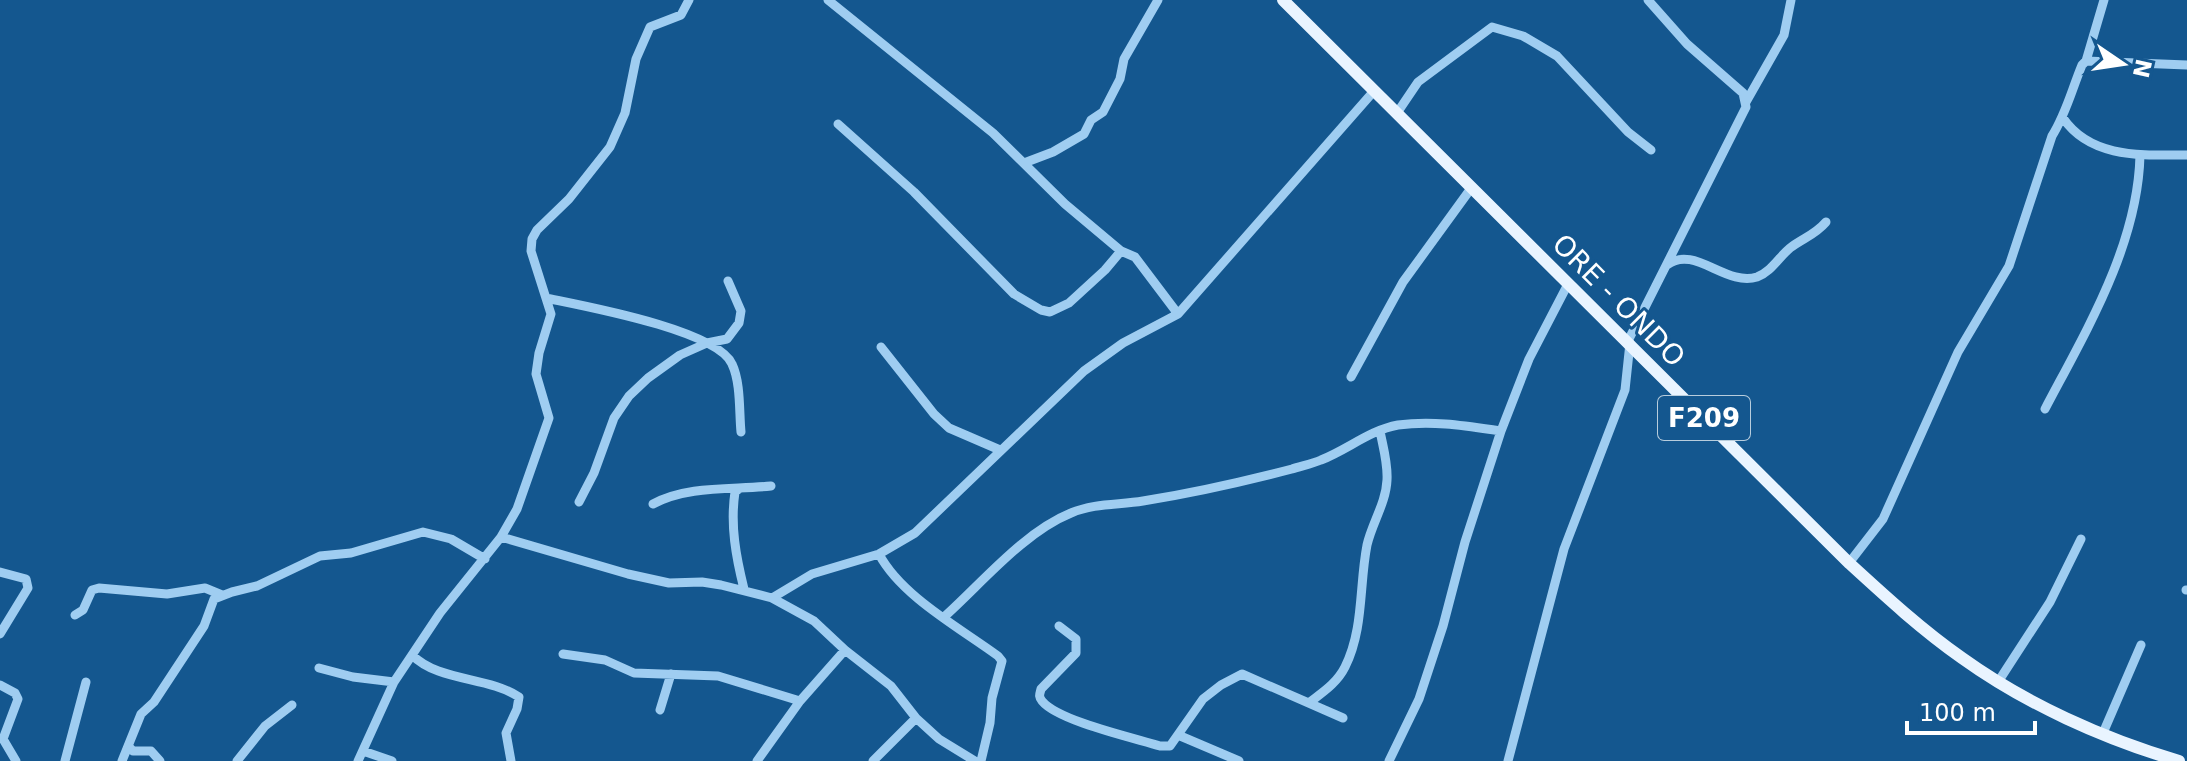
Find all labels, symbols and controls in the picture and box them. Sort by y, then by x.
north arrow [2083,24,2163,104]
text: N [2128,57,2156,80]
street label: ORE - ONDO [1546,227,1692,373]
road number: F209 [1658,396,1750,440]
scale bar [1907,685,2035,735]
text: 100 m [1919,699,1996,727]

